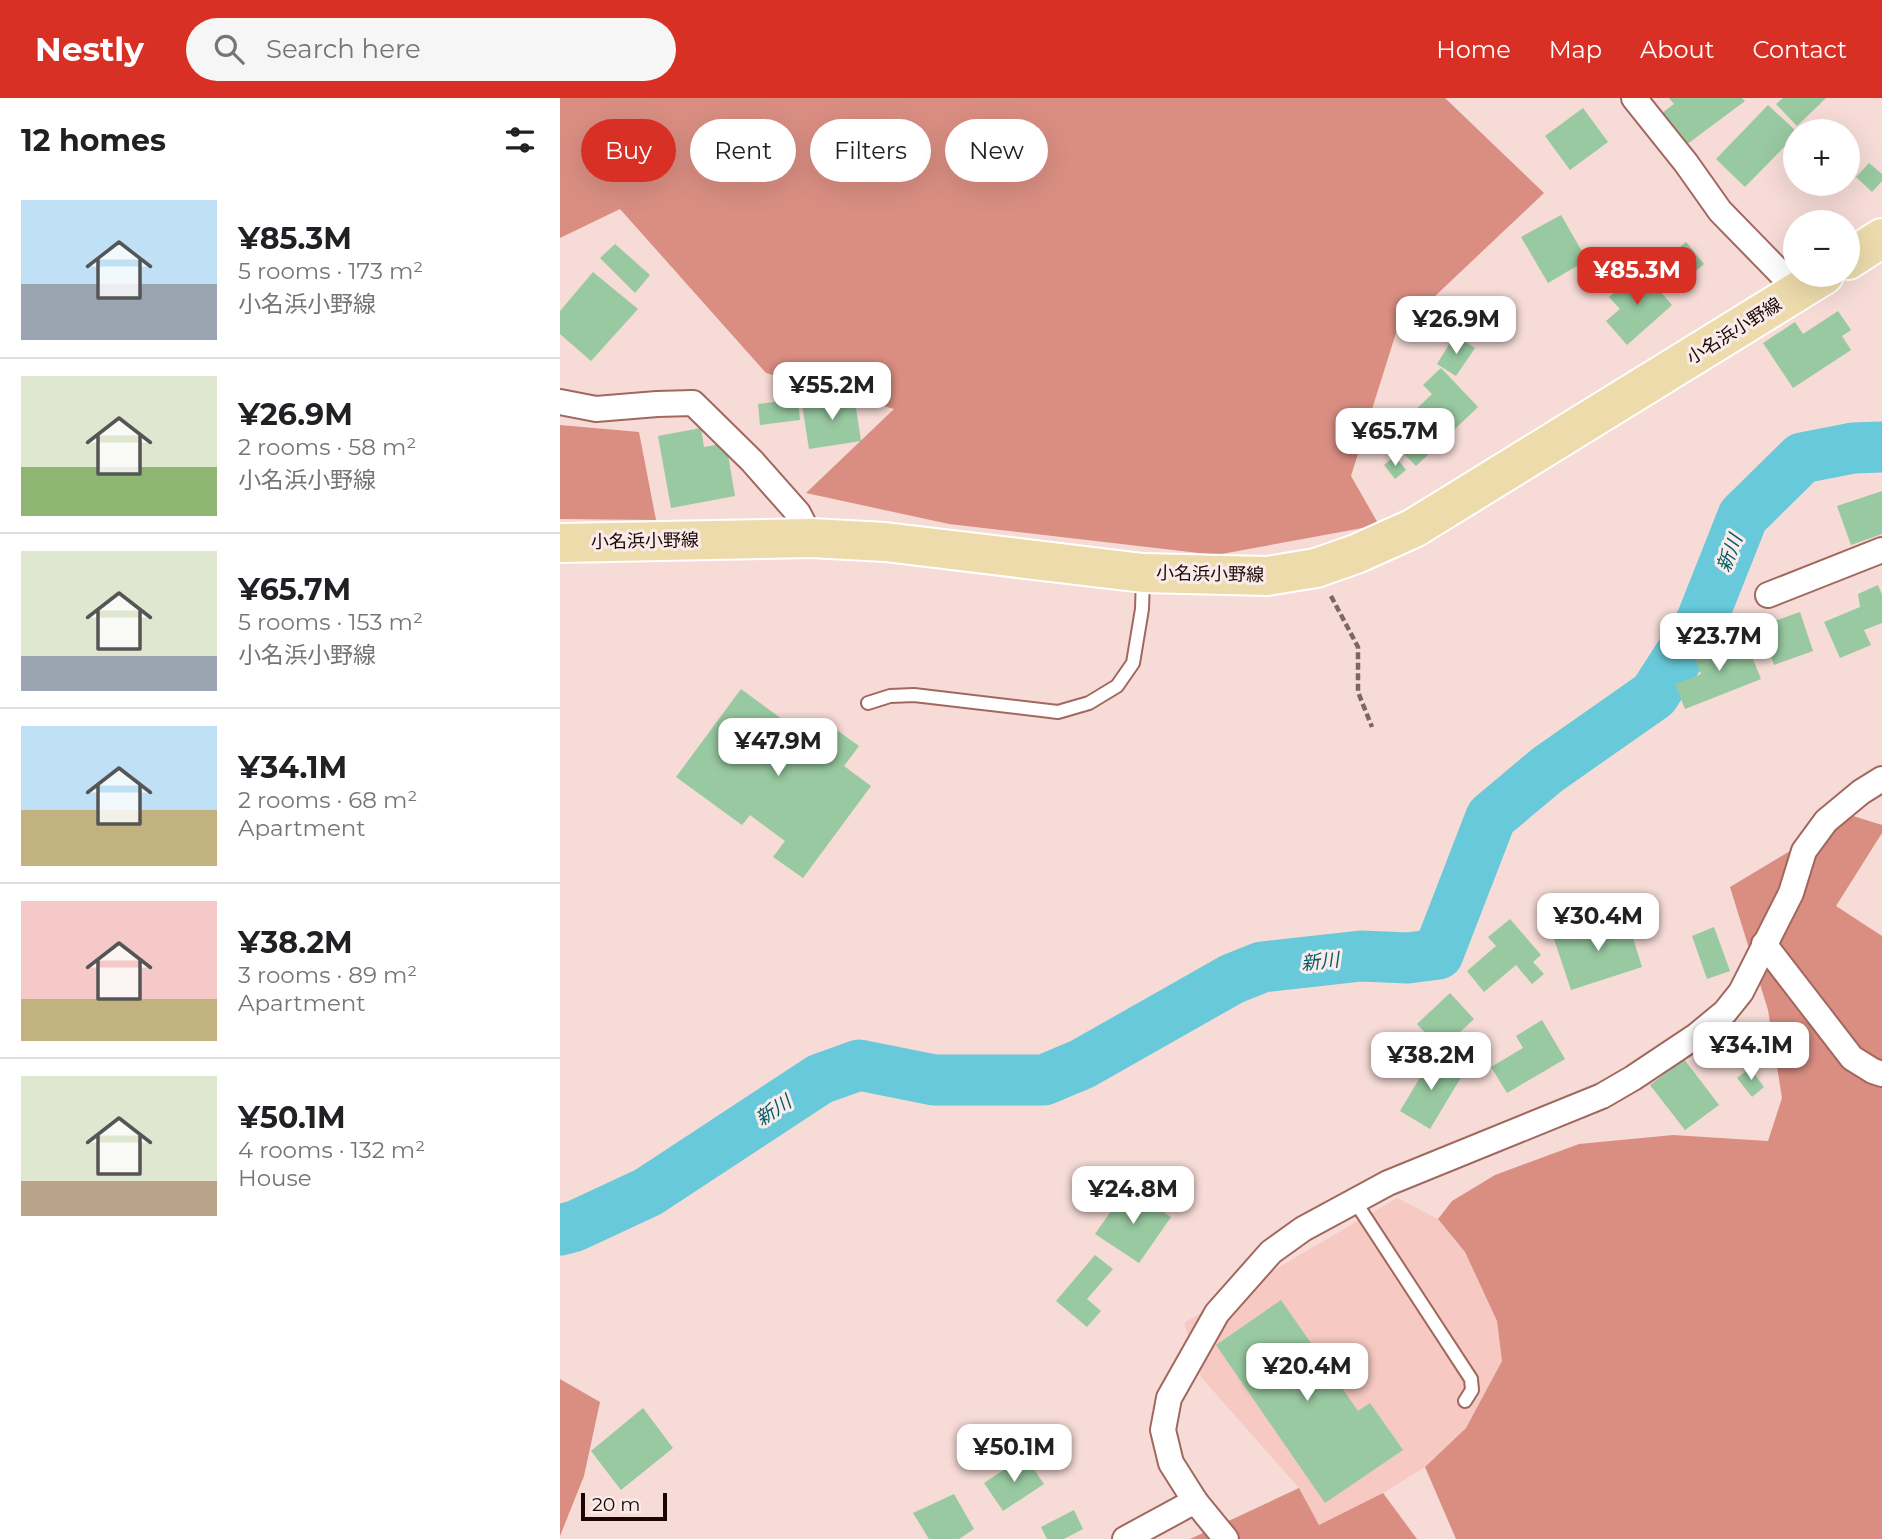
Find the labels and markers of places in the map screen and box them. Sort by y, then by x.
pin: ¥85.3M [1580,248,1694,307]
pin: ¥26.9M [1399,296,1513,356]
pin: ¥55.2M [775,362,889,422]
pin: ¥65.7M [1338,408,1452,468]
pin: ¥23.7M [1662,614,1776,673]
pin: ¥47.9M [721,718,835,778]
pin: ¥30.4M [1541,894,1655,953]
pin: ¥34.1M [1694,1023,1808,1082]
pin: ¥38.2M [1374,1032,1488,1092]
pin: ¥24.8M [1076,1166,1190,1226]
pin: ¥20.4M [1250,1344,1364,1403]
pin: ¥50.1M [957,1424,1071,1484]

